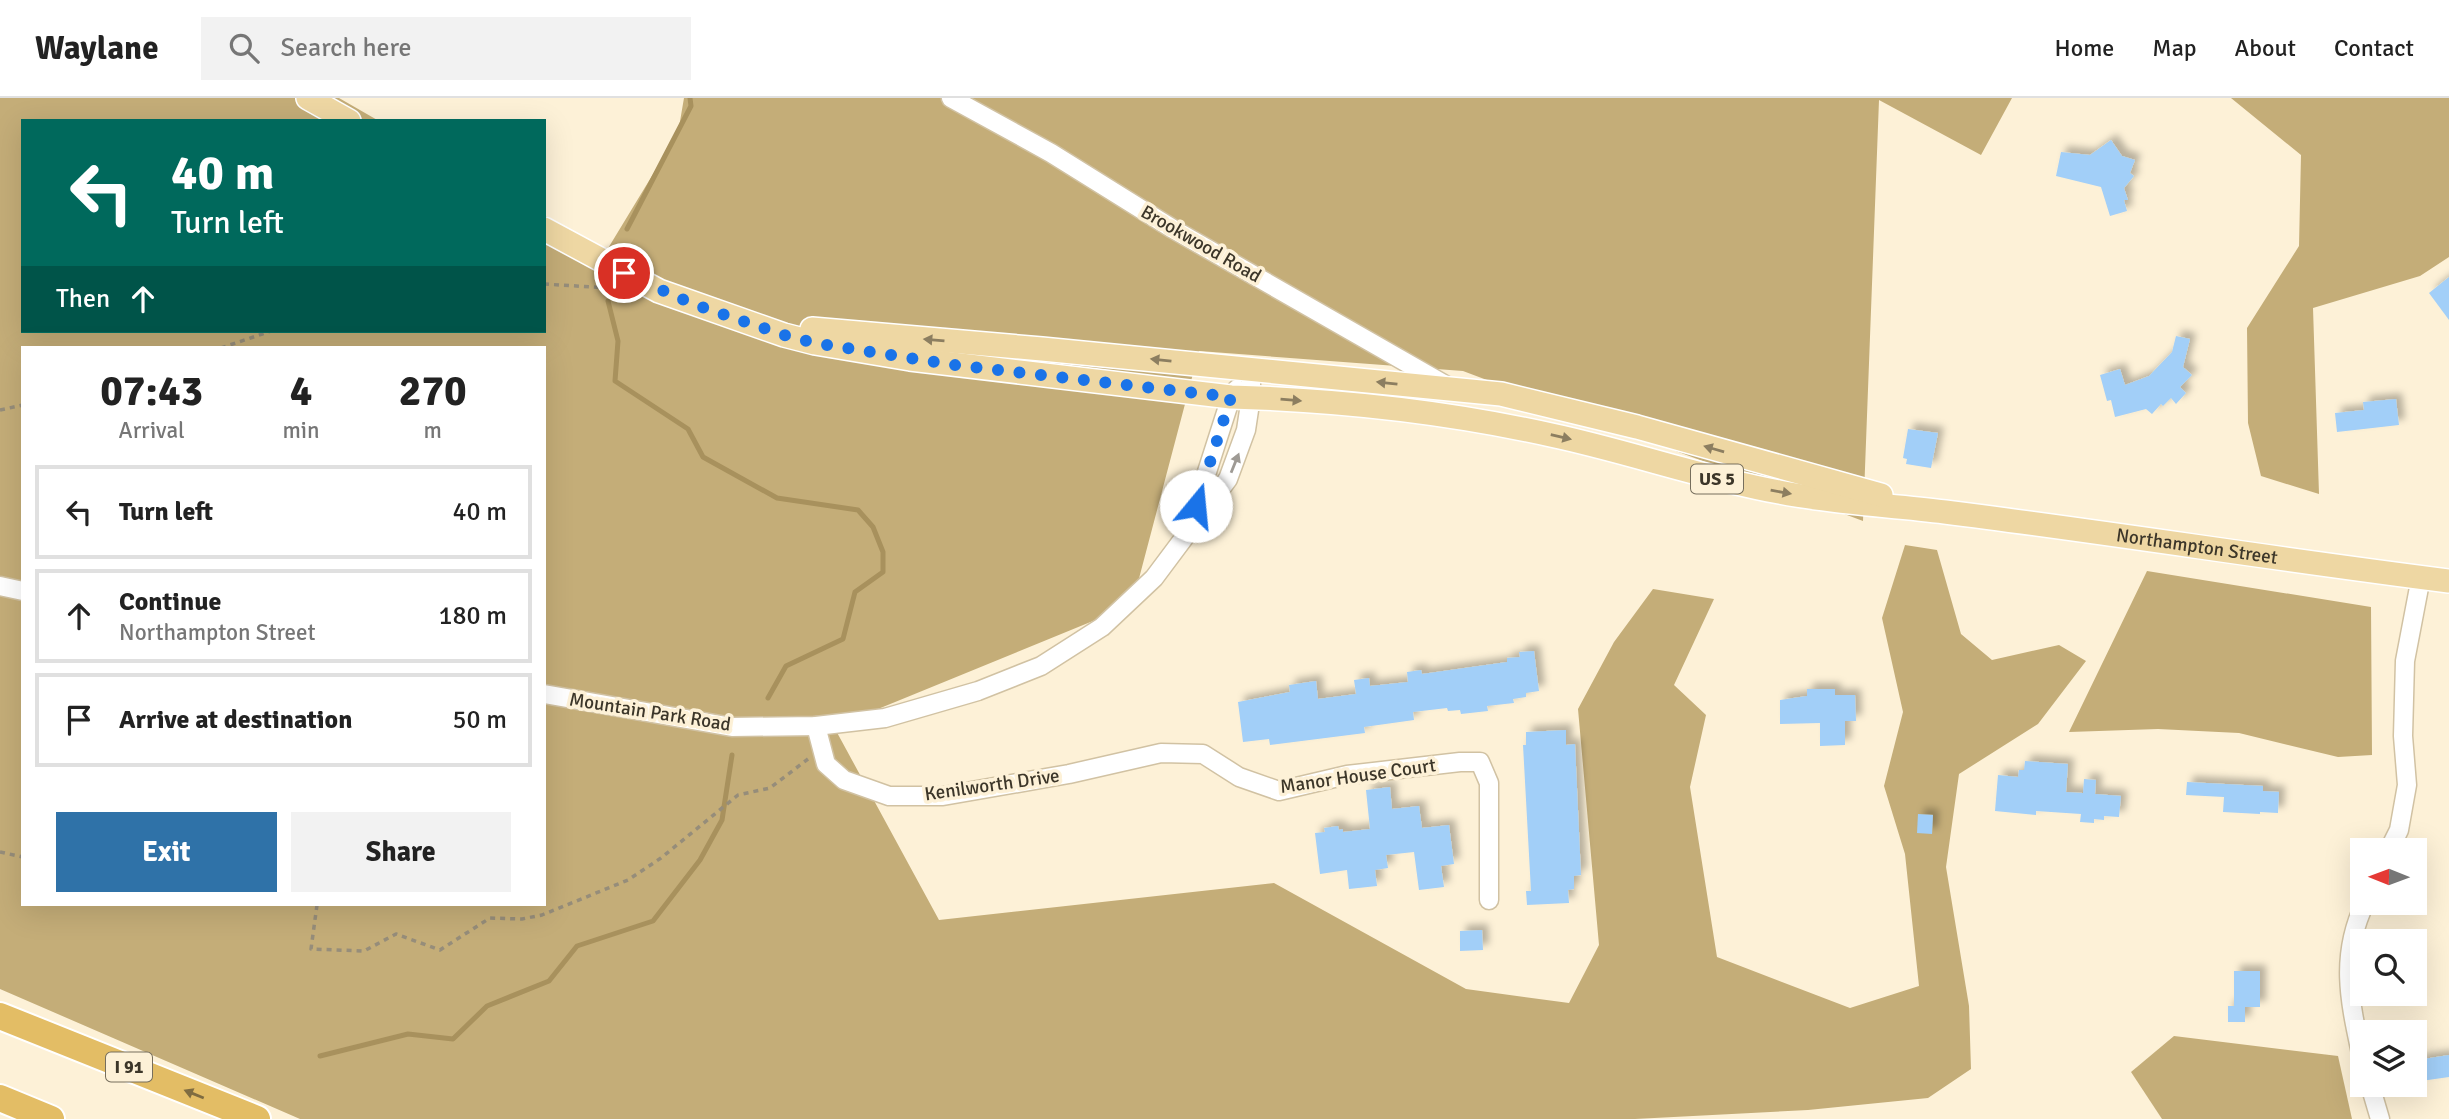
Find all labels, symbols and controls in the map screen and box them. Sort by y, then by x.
search box [201,17,691,80]
text: Waylane [35,28,159,69]
icon: search [225,29,263,67]
text: Search here [281,32,412,64]
text: Home [2054,33,2114,63]
text: Map [2152,33,2197,63]
text: About [2235,33,2296,63]
text: Contact [2334,33,2414,63]
text: 40 m [171,143,274,203]
icon: left [56,147,147,238]
street label: Brookwood Road [1136,200,1266,288]
text: Turn left [171,203,284,242]
pin [594,243,654,303]
icon: arrive [605,254,643,292]
icon: ahead [124,280,162,318]
text: Then [56,283,110,315]
one-way arrow [923,334,945,345]
one-way arrow [1150,355,1172,366]
text: 07:43 [100,366,203,417]
text: 4 [290,366,312,417]
text: 270 [399,366,467,417]
one-way arrow [1376,377,1398,388]
one-way arrow [1280,395,1302,406]
text: Arrival [119,416,185,445]
text: min [282,416,320,445]
text: m [424,416,442,445]
one-way arrow [1550,432,1572,443]
one-way arrow [1703,443,1724,453]
one-way arrow [1229,452,1240,473]
road number: US 5 [1691,464,1743,494]
position arrow [1159,469,1233,543]
one-way arrow [1770,487,1792,498]
icon: left [60,493,98,531]
text: Turn left [119,496,213,528]
text: 40 m [452,496,507,528]
street label: Northampton Street [2115,523,2279,570]
text: Continue [119,586,221,618]
icon: ahead [60,597,98,635]
text: 180 m [438,600,507,632]
text: Northampton Street [119,618,316,647]
street label: Mountain Park Road [567,687,733,737]
icon: arrive [60,701,98,739]
text: Arrive at destination [119,704,352,736]
text: 50 m [452,704,507,736]
street label: Manor House Court [1279,753,1438,799]
street label: Kenilworth Drive [923,764,1061,806]
button: Exit [56,812,277,892]
button: Share [291,812,511,892]
north arrow [2350,838,2427,915]
map controls [2350,838,2427,1097]
button: search [2350,929,2427,1006]
button: layers [2350,1020,2427,1097]
road number: I 91 [106,1052,152,1082]
one-way arrow [183,1088,204,1099]

